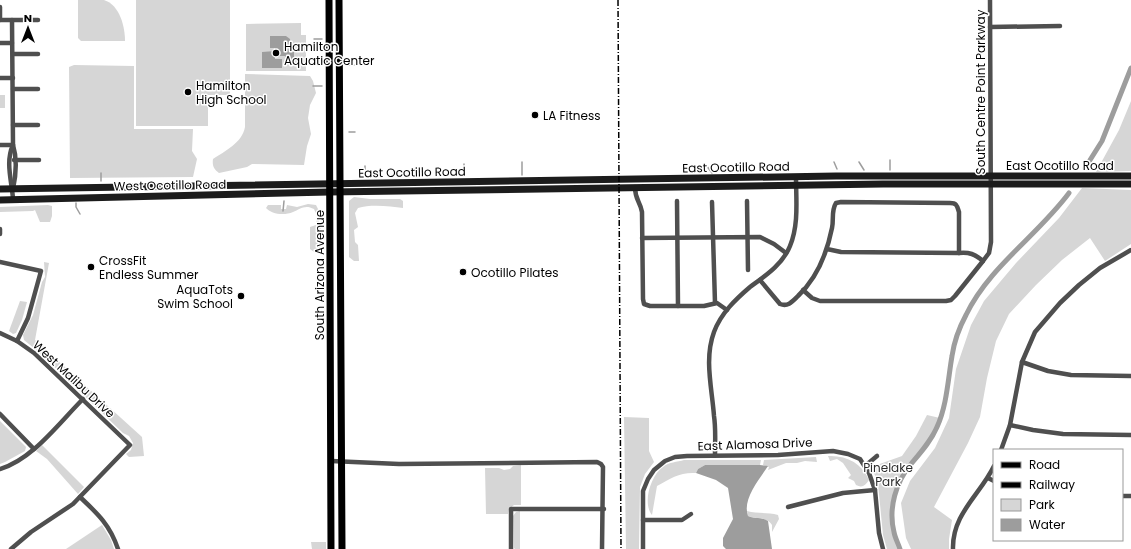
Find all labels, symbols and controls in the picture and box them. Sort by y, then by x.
north arrow [8,8,48,48]
street label: South Centre Point Parkway [972,9,989,174]
text: N [24,10,32,26]
place label: Hamilton Aquatic Center [284,38,375,69]
marker: Hamilton Aquatic Center [271,48,281,58]
place label: Hamilton High School [196,77,267,108]
marker: Hamilton High School [183,87,193,97]
place label: LA Fitness [543,107,601,124]
marker: LA Fitness [530,110,540,120]
street label: East Ocotillo Road [1006,157,1114,174]
street label: East Ocotillo Road [682,158,790,176]
street label: East Ocotillo Road [358,163,466,181]
street label: West Ocotillo Road [114,176,226,194]
street label: South Arizona Avenue [311,210,328,340]
place label: CrossFit Endless Summer [99,252,199,283]
marker: CrossFit Endless Summer [86,262,96,272]
place label: Ocotillo Pilates [471,264,559,281]
marker: Ocotillo Pilates [458,267,468,277]
place label: AquaTots Swim School [157,281,233,312]
marker: AquaTots Swim School [236,291,246,301]
street label: West Malibu Drive [29,336,119,422]
street label: East Alamosa Drive [697,433,813,455]
legend [993,449,1123,541]
text: Road [1029,456,1060,473]
park label: Pinelake Park [863,459,913,490]
text: Railway [1029,476,1075,493]
text: Park [1029,496,1056,513]
text: Water [1029,516,1066,533]

